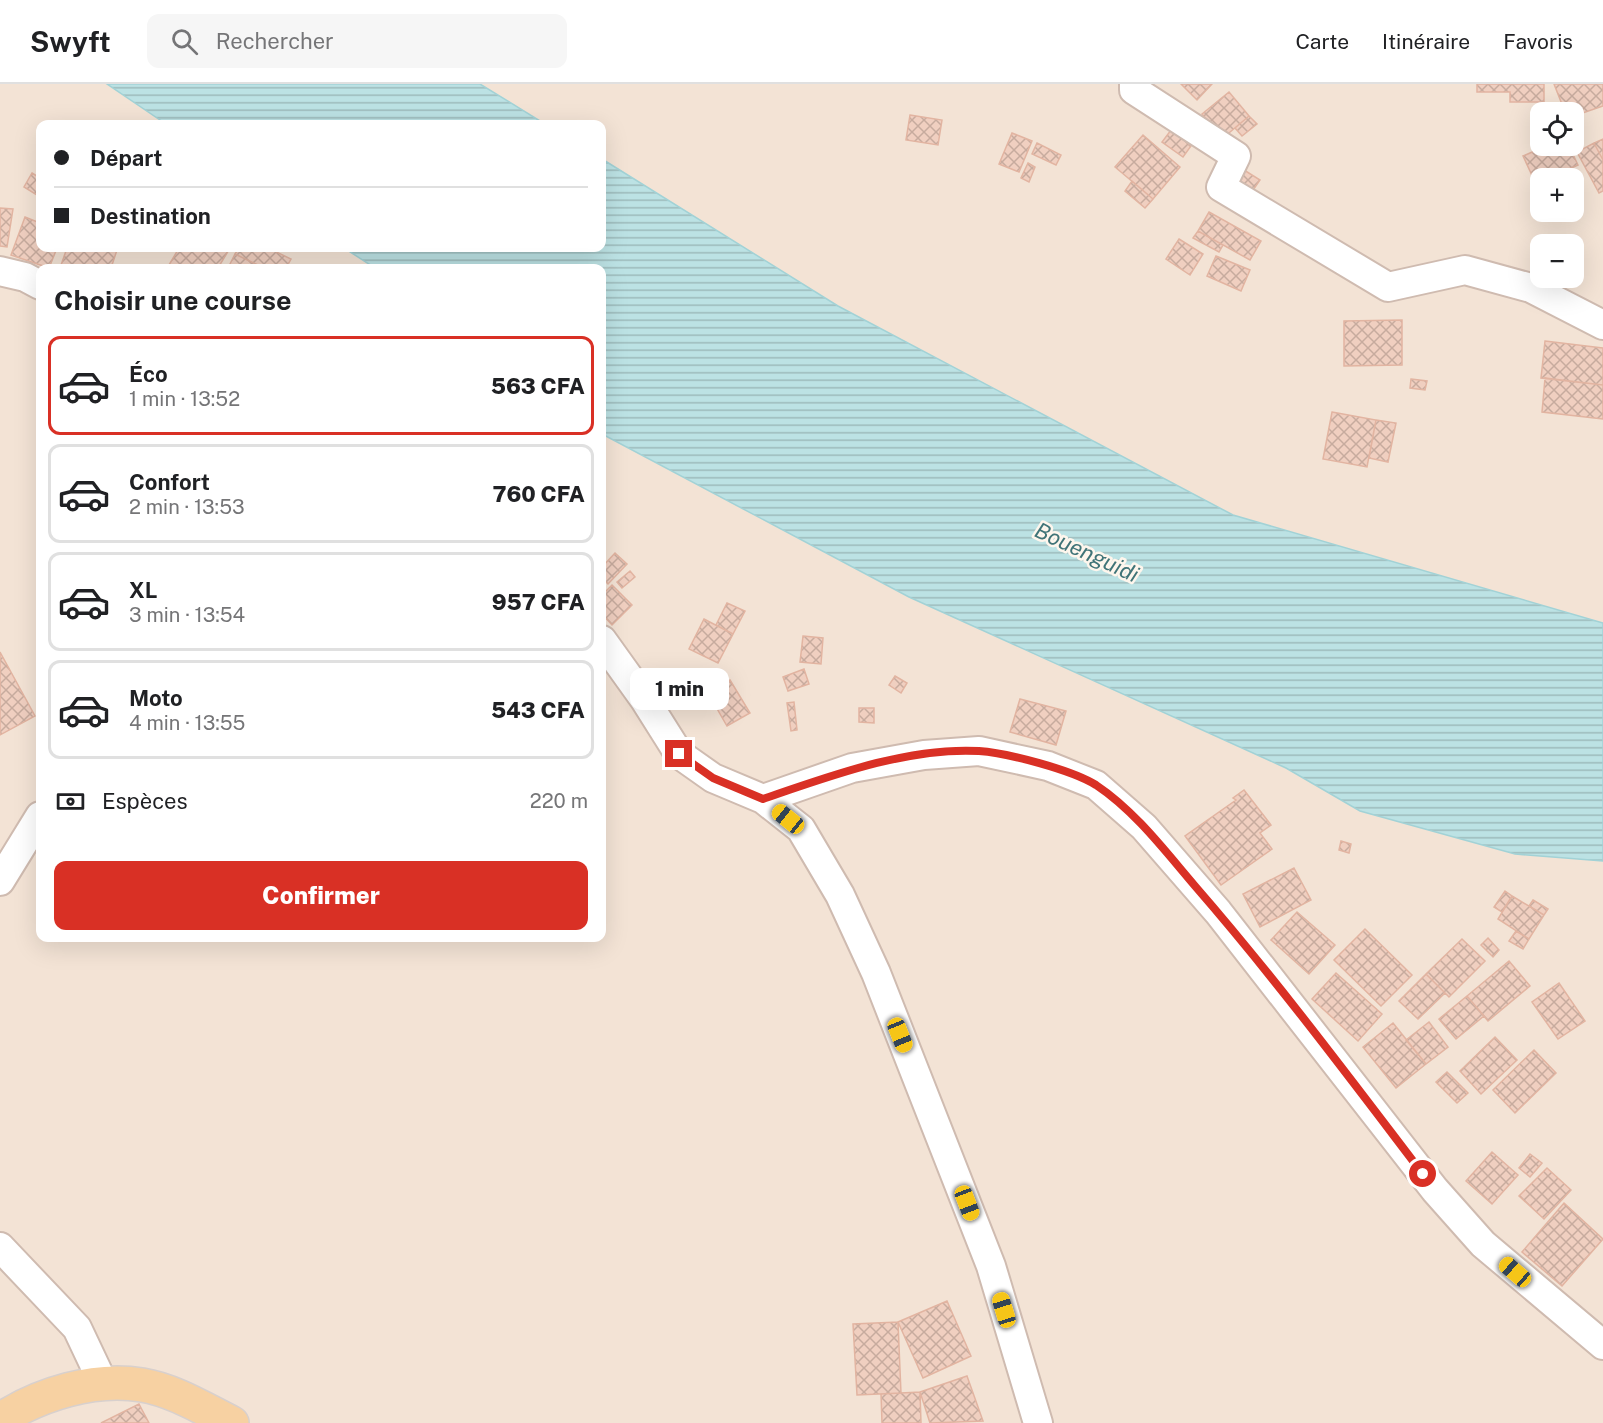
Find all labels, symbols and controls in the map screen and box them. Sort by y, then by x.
search box [147,14,567,68]
text: Swyft [30,25,111,58]
icon: search [168,25,201,58]
text: Rechercher [216,28,334,54]
text: Carte [1295,29,1349,54]
text: Itinéraire [1382,29,1470,54]
text: Favoris [1503,29,1573,54]
map controls [1530,102,1584,288]
button: locate [1530,102,1584,156]
text: Départ [90,145,162,171]
button: + [1530,168,1584,222]
text: Destination [90,203,211,229]
button: − [1530,234,1584,288]
text: Choisir une course [54,284,292,316]
icon: car [57,359,111,413]
text: Éco [129,361,168,387]
text: 563 CFA [491,373,585,399]
text: 1 min · 13:52 [129,387,240,411]
icon: car [57,467,111,521]
text: Confort [129,469,210,495]
text: 760 CFA [492,481,585,507]
text: 2 min · 13:53 [129,495,245,519]
water label: Bouenguidi [1031,517,1144,588]
icon: car [57,575,111,629]
text: XL [129,577,157,603]
text: 957 CFA [492,589,585,615]
text: 3 min · 13:54 [129,603,245,627]
callout: 1 min [630,667,728,709]
text: 1 min [655,677,704,701]
icon: car [57,683,111,737]
text: Moto [129,685,183,711]
text: 543 CFA [491,697,585,723]
text: 4 min · 13:55 [129,711,245,735]
route end [665,740,692,767]
icon: cash [54,785,87,818]
text: Espèces [102,788,188,814]
text: 220 m [530,789,588,813]
car [768,801,808,837]
button: Confirmer [54,861,588,930]
car [885,1015,915,1055]
route start [1409,1160,1436,1187]
car [952,1183,982,1223]
car [1496,1253,1534,1291]
car [990,1290,1018,1330]

